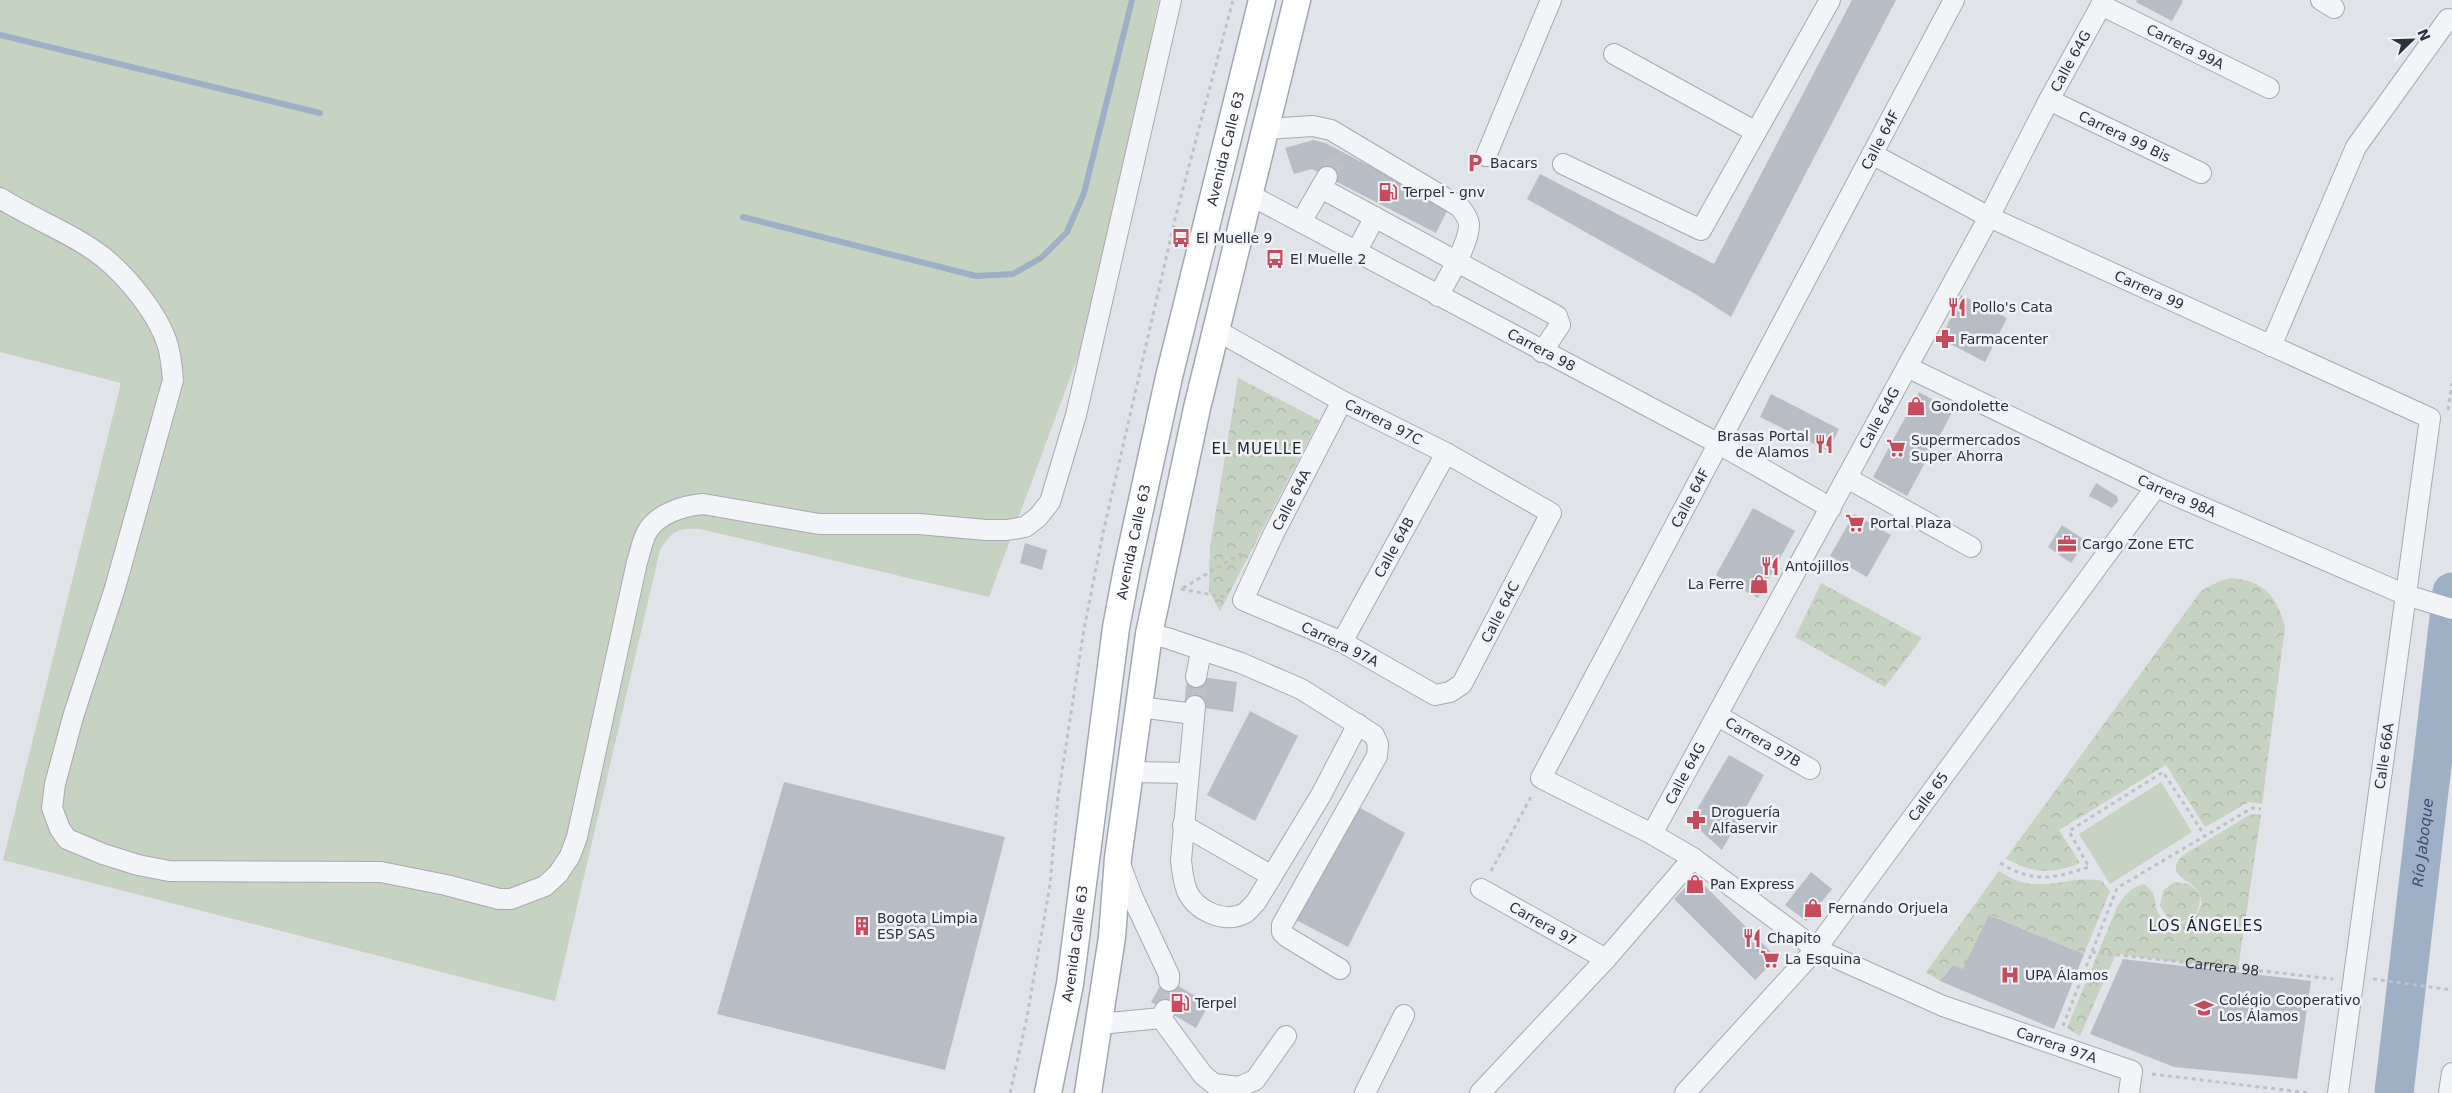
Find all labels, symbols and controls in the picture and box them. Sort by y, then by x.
north arrow [2387,15,2437,65]
street label: Carrera 99A [2144,21,2227,73]
text: N [2414,26,2434,43]
street label: Calle 64G [2047,27,2094,95]
street label: Avenida Calle 63 [1204,90,1247,208]
street label: Calle 64F [1858,108,1902,172]
street label: Carrera 99 Bis [2076,108,2173,165]
parking icon: Bacars [1464,152,1486,174]
place label: Bacars [1490,155,1538,171]
fuel station icon: Terpel - gnv [1377,181,1399,203]
place label: Terpel - gnv [1402,184,1485,200]
bus stop icon: El Muelle 9 [1170,227,1192,249]
place label: El Muelle 9 [1196,230,1273,246]
bus stop icon: El Muelle 2 [1264,248,1286,270]
place label: El Muelle 2 [1290,251,1367,267]
street label: Carrera 99 [2112,267,2187,313]
restaurant icon: Pollo's Cata [1946,296,1968,318]
place label: Pollo's Cata [1972,299,2053,315]
street label: Carrera 98 [1505,325,1578,374]
pharmacy icon: Farmacenter [1934,328,1956,350]
place label: Farmacenter [1960,331,2048,347]
street label: Calle 64G [1856,384,1903,452]
shop icon: Gondolette [1905,395,1927,417]
street label: Carrera 97C [1342,396,1425,448]
place label: Gondolette [1931,398,2009,414]
place label: Brasas Portal de Alamos [1717,428,1809,460]
place label: Supermercados Super Ahorra [1911,432,2021,464]
restaurant icon: Brasas Portal de Alamos [1813,433,1835,455]
supermarket icon: Supermercados Super Ahorra [1885,437,1907,459]
district label: EL MUELLE [1211,440,1303,458]
street label: Calle 64A [1269,466,1314,533]
street label: Calle 64F [1668,466,1712,530]
street label: Carrera 98A [2135,471,2219,520]
street label: Avenida Calle 63 [1113,483,1153,601]
supermarket icon: Portal Plaza [1844,512,1866,534]
street label: Calle 64B [1371,514,1417,580]
place label: Portal Plaza [1870,515,1952,531]
office icon: Cargo Zone ETC [2056,533,2078,555]
place label: Cargo Zone ETC [2082,536,2194,552]
restaurant icon: Antojillos [1759,555,1781,577]
place label: Antojillos [1785,558,1849,574]
shop icon: La Ferre [1748,573,1770,595]
place label: La Ferre [1688,576,1744,592]
street label: Calle 64C [1478,578,1522,645]
street label: Carrera 97A [1299,618,1382,670]
street label: Carrera 97B [1723,714,1804,770]
street label: Calle 66A [2371,721,2397,790]
street label: Calle 64G [1662,740,1708,807]
street label: Calle 65 [1905,769,1952,824]
water label: Río Jaboque [2409,797,2437,888]
place label: Droguería Alfaservir [1711,804,1780,836]
pharmacy icon: Droguería Alfaservir [1685,809,1707,831]
shop icon: Pan Express [1684,873,1706,895]
place label: Pan Express [1710,876,1794,892]
street label: Avenida Calle 63 [1059,884,1091,1003]
shop icon: Fernando Orjuela [1802,897,1824,919]
street label: Carrera 97 [1506,898,1579,949]
place label: Fernando Orjuela [1828,900,1948,916]
place label: Bogota Limpia ESP SAS [877,910,978,942]
building icon: Bogota Limpia ESP SAS [851,915,873,937]
district label: LOS ÁNGELES [2149,916,2263,935]
restaurant icon: Chapito [1741,927,1763,949]
place label: Chapito [1767,930,1821,946]
supermarket icon: La Esquina [1759,948,1781,970]
place label: La Esquina [1785,951,1861,967]
street label: Carrera 98 [2184,954,2260,979]
hospital icon: UPA Álamos [1999,964,2021,986]
place label: UPA Álamos [2025,967,2108,983]
fuel station icon: Terpel [1169,992,1191,1014]
place label: Colégio Cooperativo Los Álamos [2219,992,2361,1024]
place label: Terpel [1194,995,1237,1011]
school or university icon: Colégio Cooperativo Los Álamos [2193,997,2215,1019]
street label: Carrera 97A [2014,1024,2099,1066]

